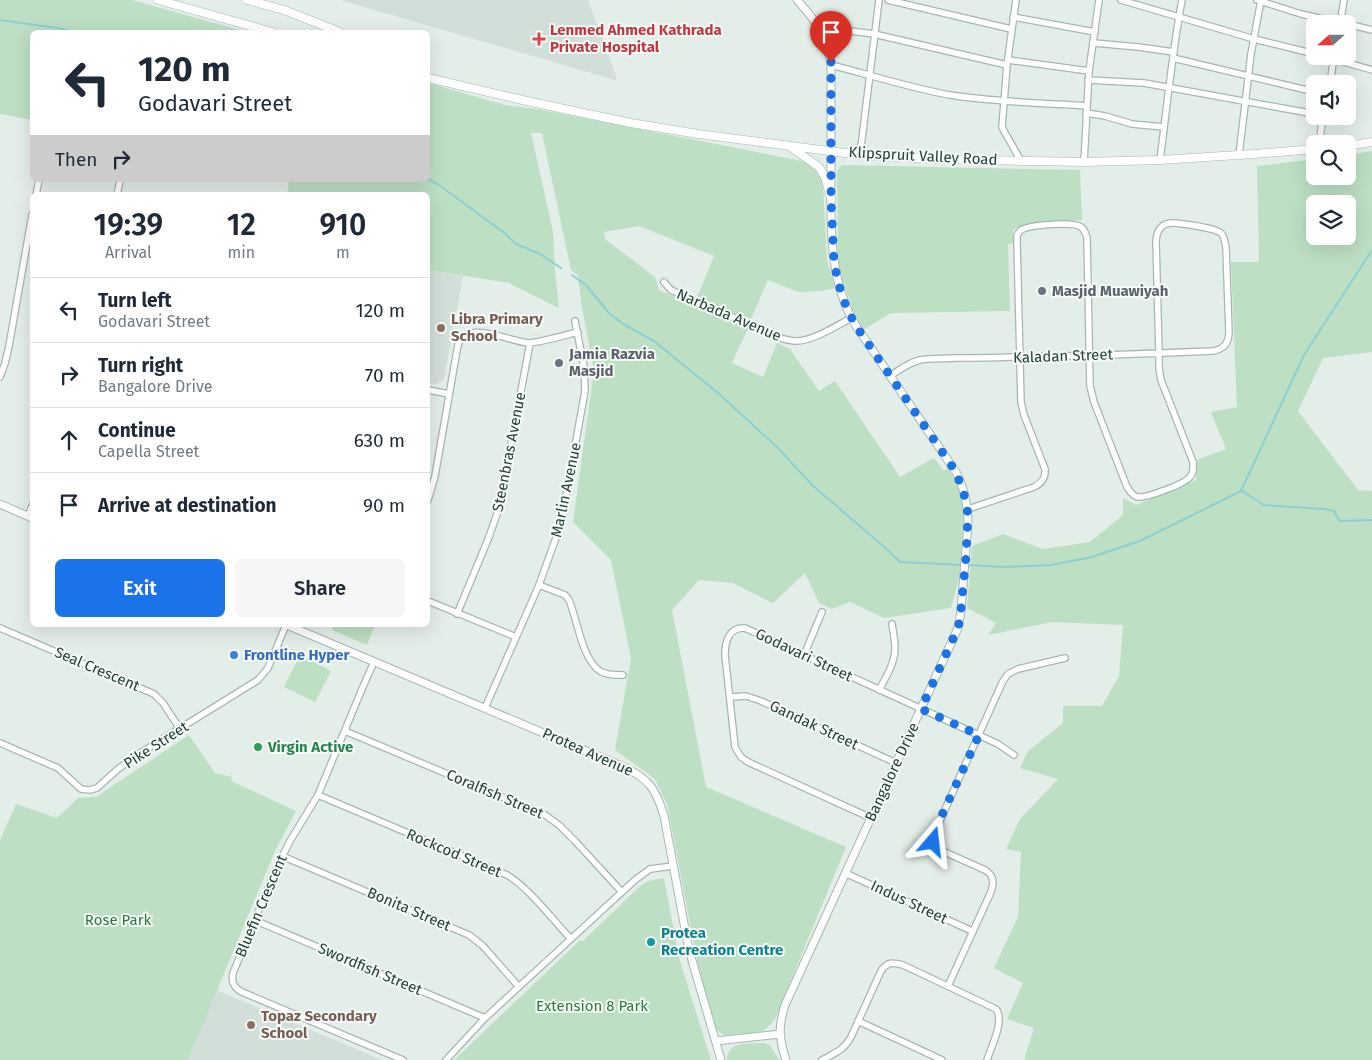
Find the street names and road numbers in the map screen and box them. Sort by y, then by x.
street label: Klipspruit Valley Road [848,143,998,169]
street label: Narbada Avenue [674,285,784,345]
street label: Kaladan Street [1013,345,1114,367]
street label: Steenbras Avenue [489,391,529,513]
street label: Marlin Avenue [547,441,585,539]
street label: Godavari Street [753,625,856,686]
street label: Seal Crescent [52,643,143,695]
street label: Gandak Street [767,697,862,754]
street label: Pike Street [120,717,192,773]
street label: Bangalore Drive [861,720,923,824]
street label: Protea Avenue [540,724,636,780]
street label: Coralfish Street [444,765,547,823]
street label: Rockcod Street [404,825,505,881]
street label: Bluefin Crescent [231,851,291,960]
street label: Indus Street [868,876,951,928]
street label: Bonita Street [364,883,454,935]
street label: Swordfish Street [315,939,425,999]

